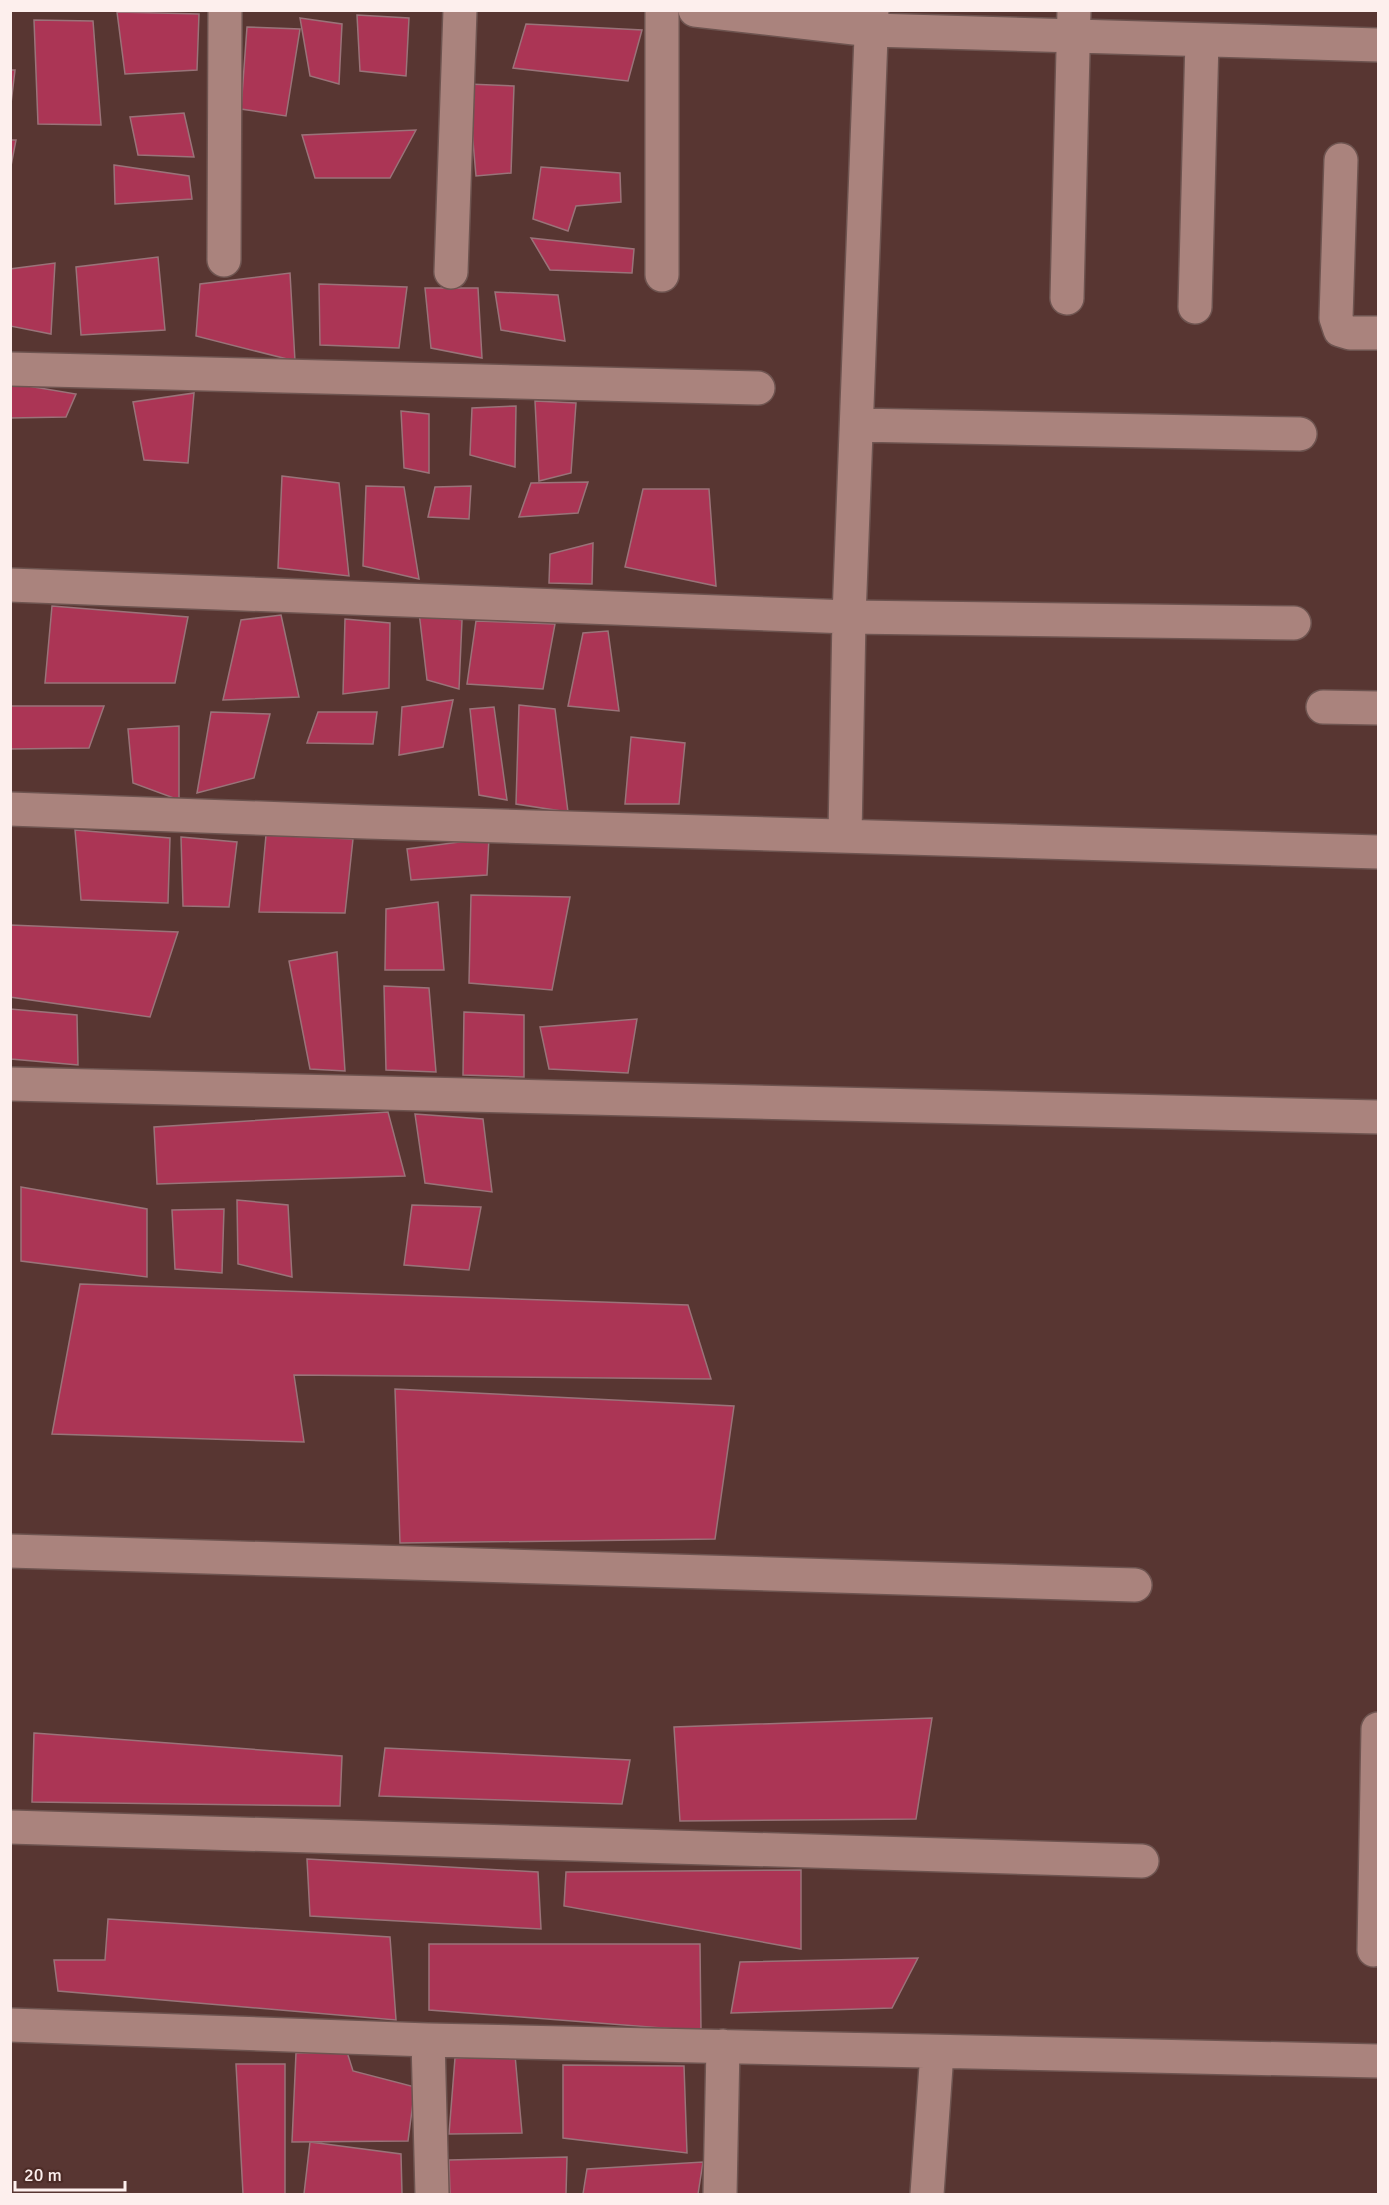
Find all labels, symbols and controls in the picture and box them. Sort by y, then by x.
scale bar [15,2154,124,2192]
text: 20 m [24,2164,62,2186]

